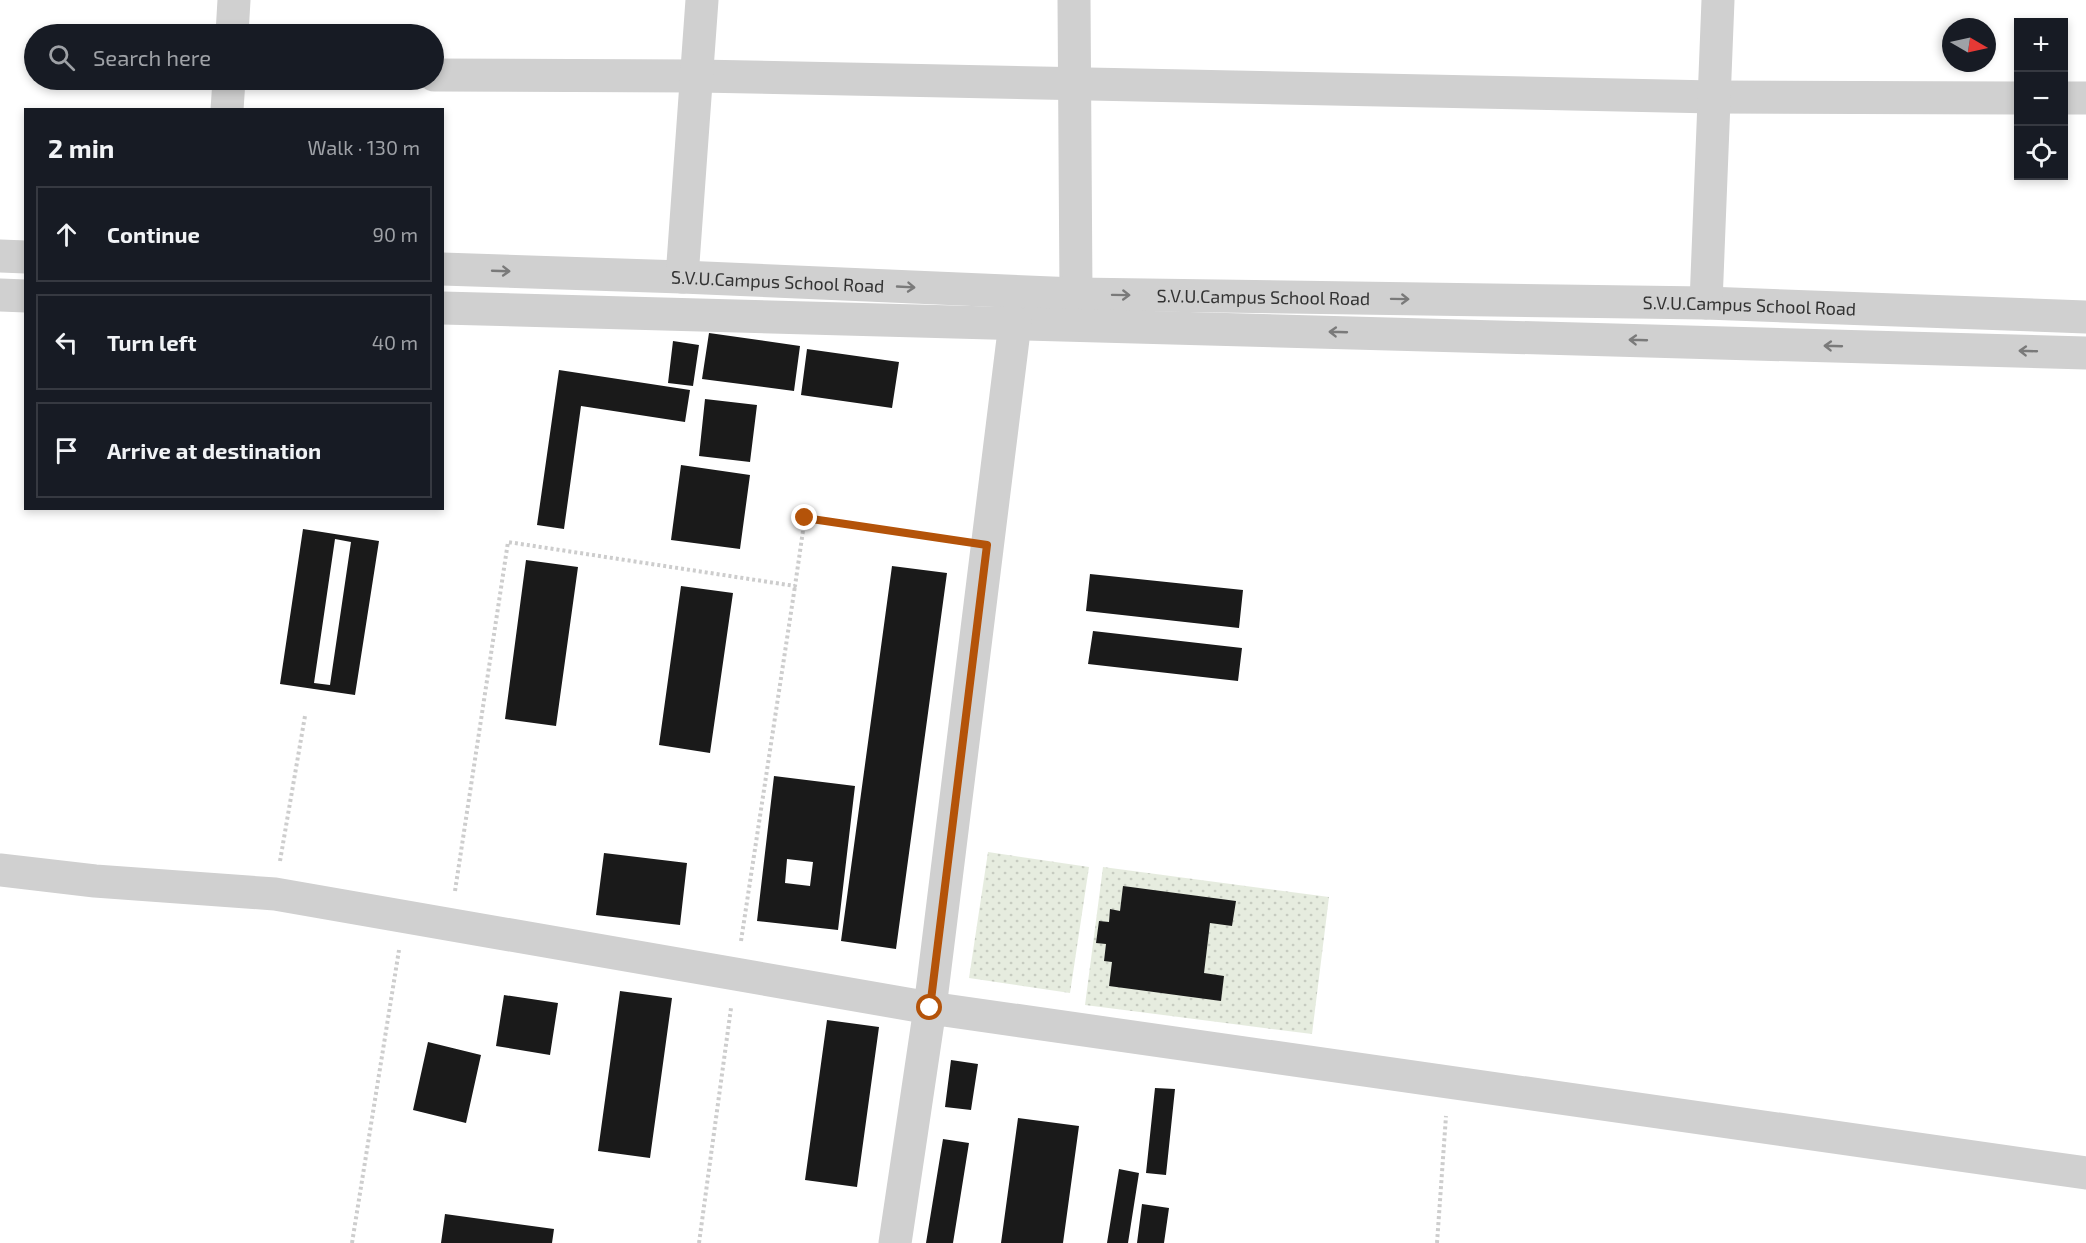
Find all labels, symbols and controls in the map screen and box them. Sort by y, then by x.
north arrow [1942,18,1996,72]
map controls [2014,18,2068,180]
button: + [2014,18,2068,72]
search box [24,24,444,90]
icon: search [45,41,78,74]
text: Search here [93,44,211,70]
button: − [2014,72,2068,126]
button: locate [2014,126,2068,180]
text: 2 min [48,132,114,163]
text: Walk · 130 m [308,135,420,159]
icon: ahead [50,218,83,251]
text: Continue [107,221,200,247]
text: 90 m [373,222,418,246]
one-way arrow [490,266,510,277]
street label: S.V.U.Campus School Road [671,266,885,297]
one-way arrow [895,281,915,292]
street label: S.V.U.Campus School Road [1157,284,1370,309]
one-way arrow [1111,289,1131,301]
street label: S.V.U.Campus School Road [1642,291,1857,320]
one-way arrow [1390,293,1410,305]
icon: left [50,326,83,359]
one-way arrow [1328,327,1348,338]
text: Turn left [107,329,196,355]
text: 40 m [372,330,418,354]
one-way arrow [1628,335,1648,346]
one-way arrow [1823,340,1843,352]
one-way arrow [2018,346,2038,357]
icon: arrive [50,434,83,467]
text: Arrive at destination [107,437,321,463]
route end [791,504,817,530]
route start [916,994,942,1020]

